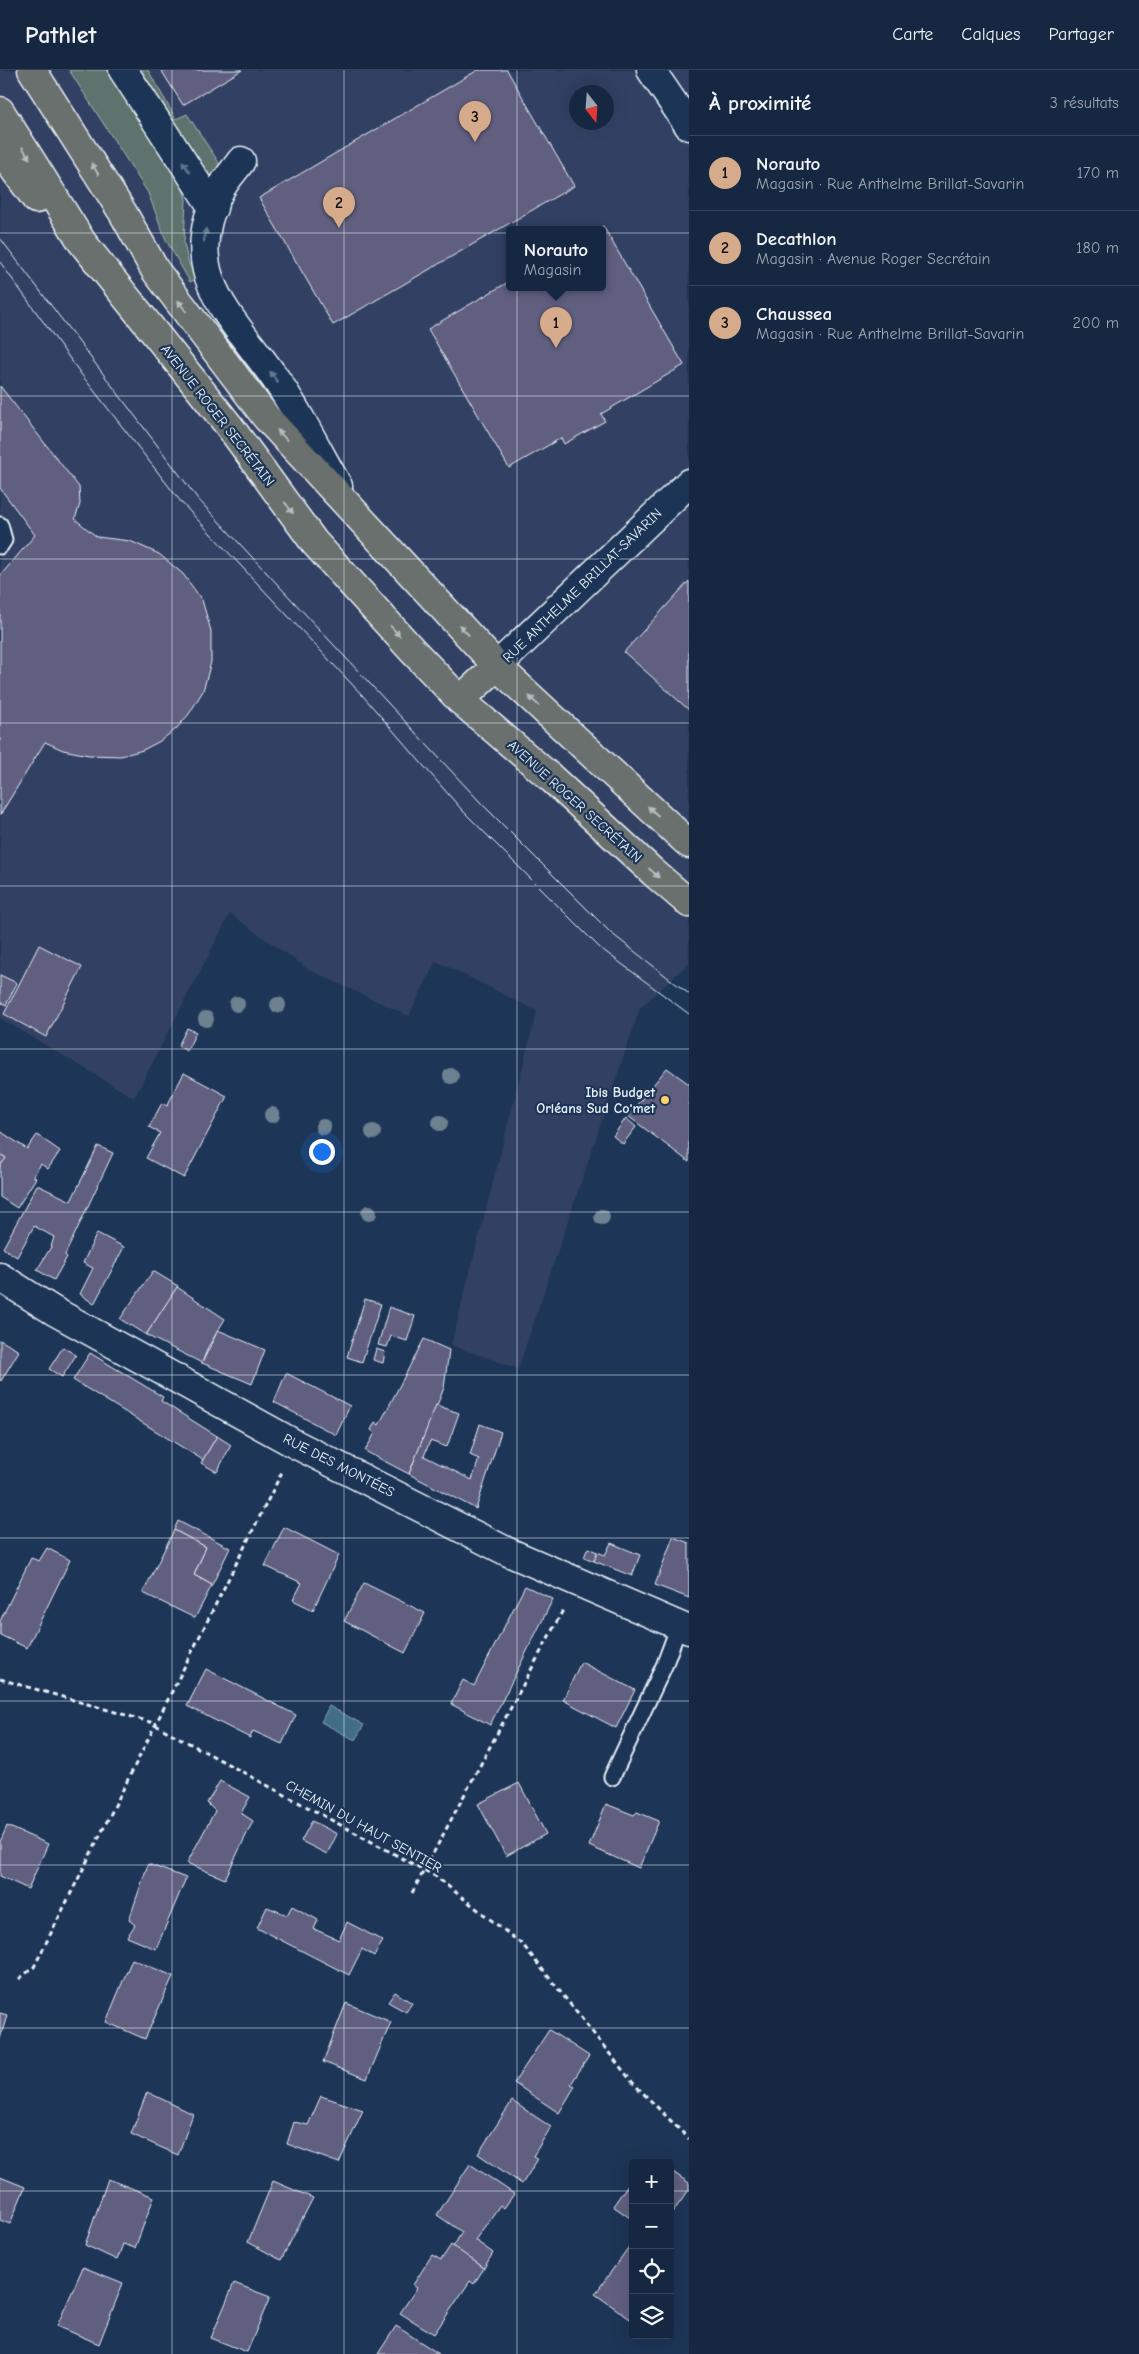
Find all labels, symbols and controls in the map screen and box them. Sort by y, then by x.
text: Pathlet [25,21,96,49]
text: Carte [892,24,933,45]
text: Calques [961,24,1021,45]
text: Partager [1049,24,1114,45]
north arrow [569,85,614,130]
text: À proximité [709,91,811,115]
text: 3 résultats [1050,94,1119,112]
pin: 3 [459,101,491,142]
one-way arrow [21,146,31,159]
text: Norauto [756,153,820,175]
one-way arrow [181,160,191,174]
one-way arrow [90,163,100,176]
text: 1 [722,164,728,182]
text: 170 m [1077,164,1119,182]
text: Magasin · Rue Anthelme Brillat-Savarin [756,175,1024,193]
pin: 2 [323,187,355,228]
popup [506,226,606,291]
one-way arrow [202,227,210,243]
text: Decathlon [756,228,837,250]
text: Norauto [524,239,588,261]
text: 2 [721,239,729,257]
text: 180 m [1076,239,1119,257]
text: Magasin · Avenue Roger Secrétain [756,250,990,268]
text: Magasin [524,261,581,279]
one-way arrow [177,300,188,313]
text: Chaussea [756,303,832,325]
pin: 1 [540,307,572,348]
text: 3 [721,314,729,332]
text: 200 m [1073,314,1119,332]
text: Magasin · Rue Anthelme Brillat-Savarin [756,325,1024,343]
street label: AVENUE ROGER SECRÉTAIN [157,341,278,489]
one-way arrow [269,370,279,384]
one-way arrow [276,429,288,441]
one-way arrow [284,501,294,515]
street label: RUE ANTHELME BRILLAT-SAVARIN [499,505,666,666]
one-way arrow [389,625,400,638]
one-way arrow [458,625,470,637]
one-way arrow [528,695,540,707]
street label: AVENUE ROGER SECRÉTAIN [504,737,645,866]
one-way arrow [647,805,659,817]
one-way arrow [648,867,660,879]
place label: Ibis Budget Orléans Sud Co'met [536,1084,655,1117]
marker: Ibis Budget Orléans Sud Co'met [659,1094,671,1106]
your location [309,1139,335,1165]
street label: RUE DES MONTÉES [280,1430,397,1501]
street label: CHEMIN DU HAUT SENTIER [283,1776,445,1877]
map controls [629,2159,674,2339]
button: + [629,2159,674,2204]
button: − [629,2204,674,2249]
button: locate [629,2249,674,2294]
button: layers [629,2294,674,2339]

